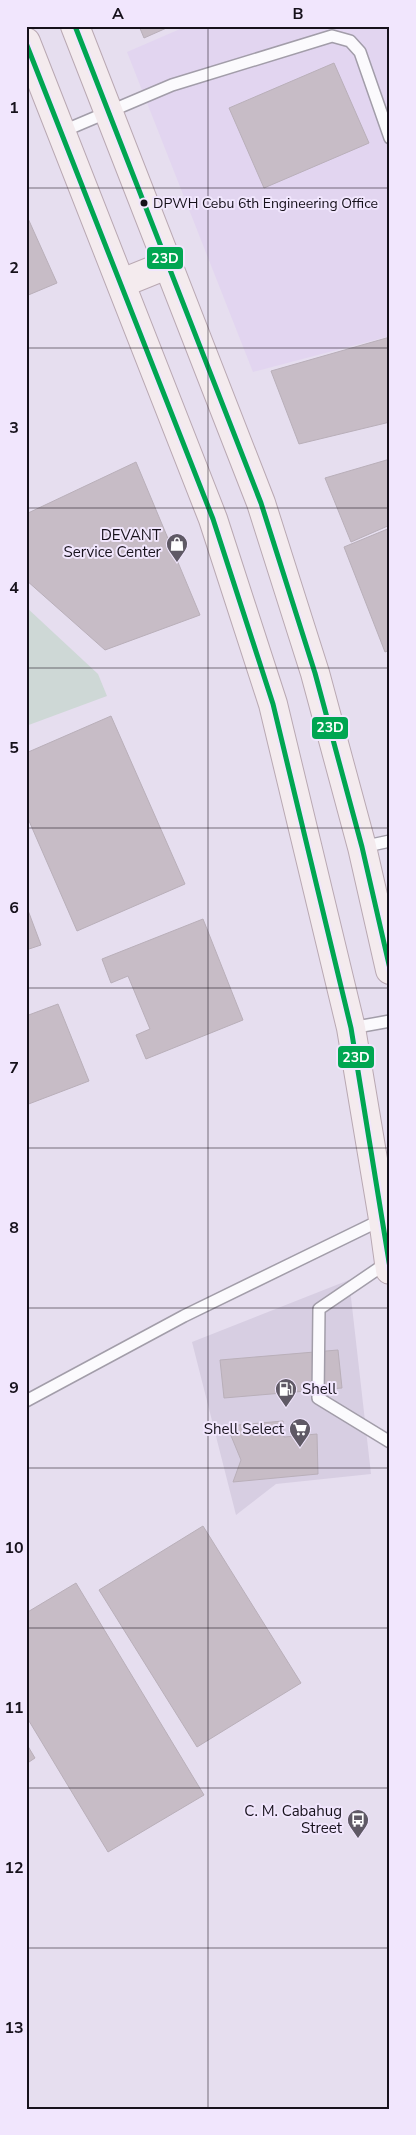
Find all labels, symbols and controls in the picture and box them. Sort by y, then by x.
text: A [112,3,124,25]
text: B [292,3,304,25]
text: 1 [9,97,19,119]
place label: DPWH Cebu 6th Engineering Office [153,194,378,213]
marker: DPWH Cebu 6th Engineering Office [139,198,149,208]
line badge: 23D [146,246,184,270]
text: 23D [151,249,179,268]
text: 2 [9,257,19,279]
text: 3 [9,417,19,439]
place label: DEVANT Service Center [64,525,162,562]
shop icon: DEVANT Service Center [165,532,189,563]
text: 4 [9,577,19,599]
line badge: 23D [311,716,349,740]
text: 23D [316,718,344,737]
text: 5 [9,737,19,759]
text: 6 [9,897,19,919]
line badge: 23D [337,1045,375,1069]
text: 23D [342,1048,370,1067]
text: 7 [9,1057,19,1079]
text: 8 [9,1217,19,1239]
text: 9 [9,1377,19,1399]
fuel station icon: Shell [274,1377,298,1408]
place label: Shell [302,1379,337,1399]
supermarket icon: Shell Select [288,1417,312,1448]
place label: Shell Select [204,1419,285,1439]
text: 10 [4,1537,24,1559]
text: 11 [4,1697,24,1719]
place label: C. M. Cabahug Street [244,1801,343,1838]
bus stop icon: C. M. Cabahug Street [346,1808,370,1839]
text: 12 [4,1857,24,1879]
text: 13 [4,2017,24,2039]

